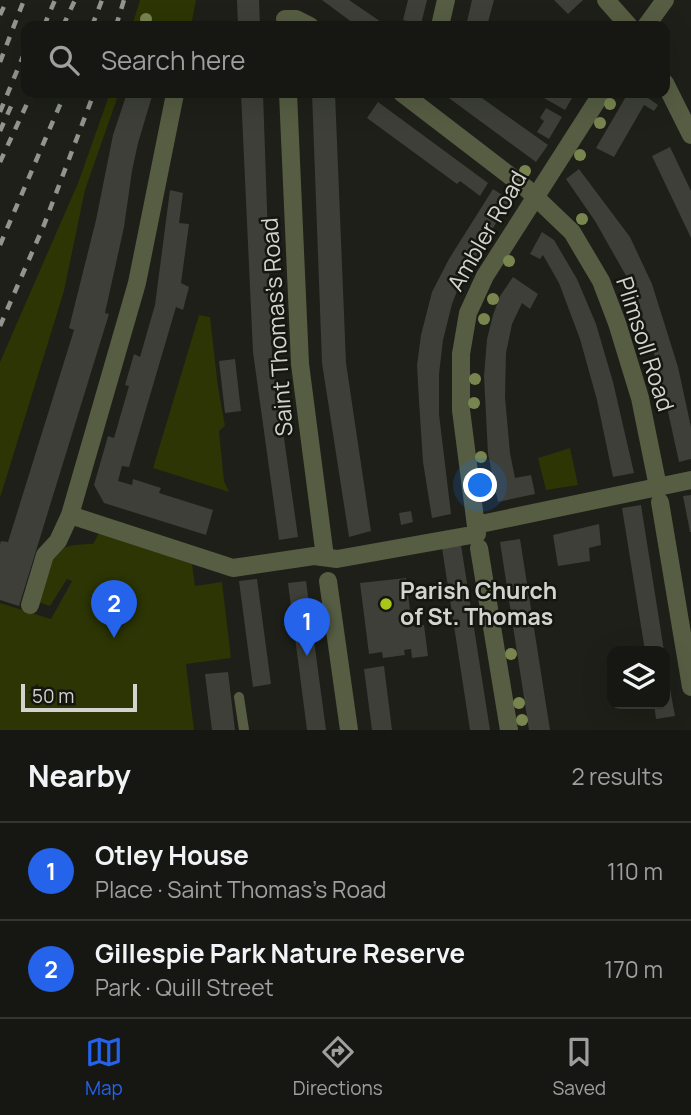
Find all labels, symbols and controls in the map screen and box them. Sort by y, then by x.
search box [21,21,670,98]
icon: search [45,41,83,79]
text: Search here [101,42,246,78]
street label: Ambler Road [439,165,533,296]
street label: Saint Thomas's Road [252,217,300,437]
street label: Plimsoll Road [609,272,683,415]
your location [463,468,497,502]
place label: Parish Church of St. Thomas [400,574,557,632]
pin: 2 [91,580,137,638]
marker: Parish Church of St. Thomas [378,596,394,612]
pin: 1 [284,598,330,656]
map controls [607,646,670,709]
button: layers [607,646,670,709]
scale bar [21,681,136,713]
text: 50 m [32,683,74,709]
text: Nearby [28,755,131,796]
text: 2 results [571,760,663,792]
text: Otley House [95,837,249,873]
text: 1 [46,855,56,887]
text: 110 m [607,855,663,887]
text: Place · Saint Thomas's Road [95,873,386,905]
text: Gillespie Park Nature Reserve [95,935,465,971]
text: 2 [44,953,58,985]
text: 170 m [604,953,663,985]
text: Park · Quill Street [95,971,274,1003]
tab: Map [85,1033,123,1101]
tab: Directions [293,1033,383,1101]
tab: Saved [553,1033,606,1101]

